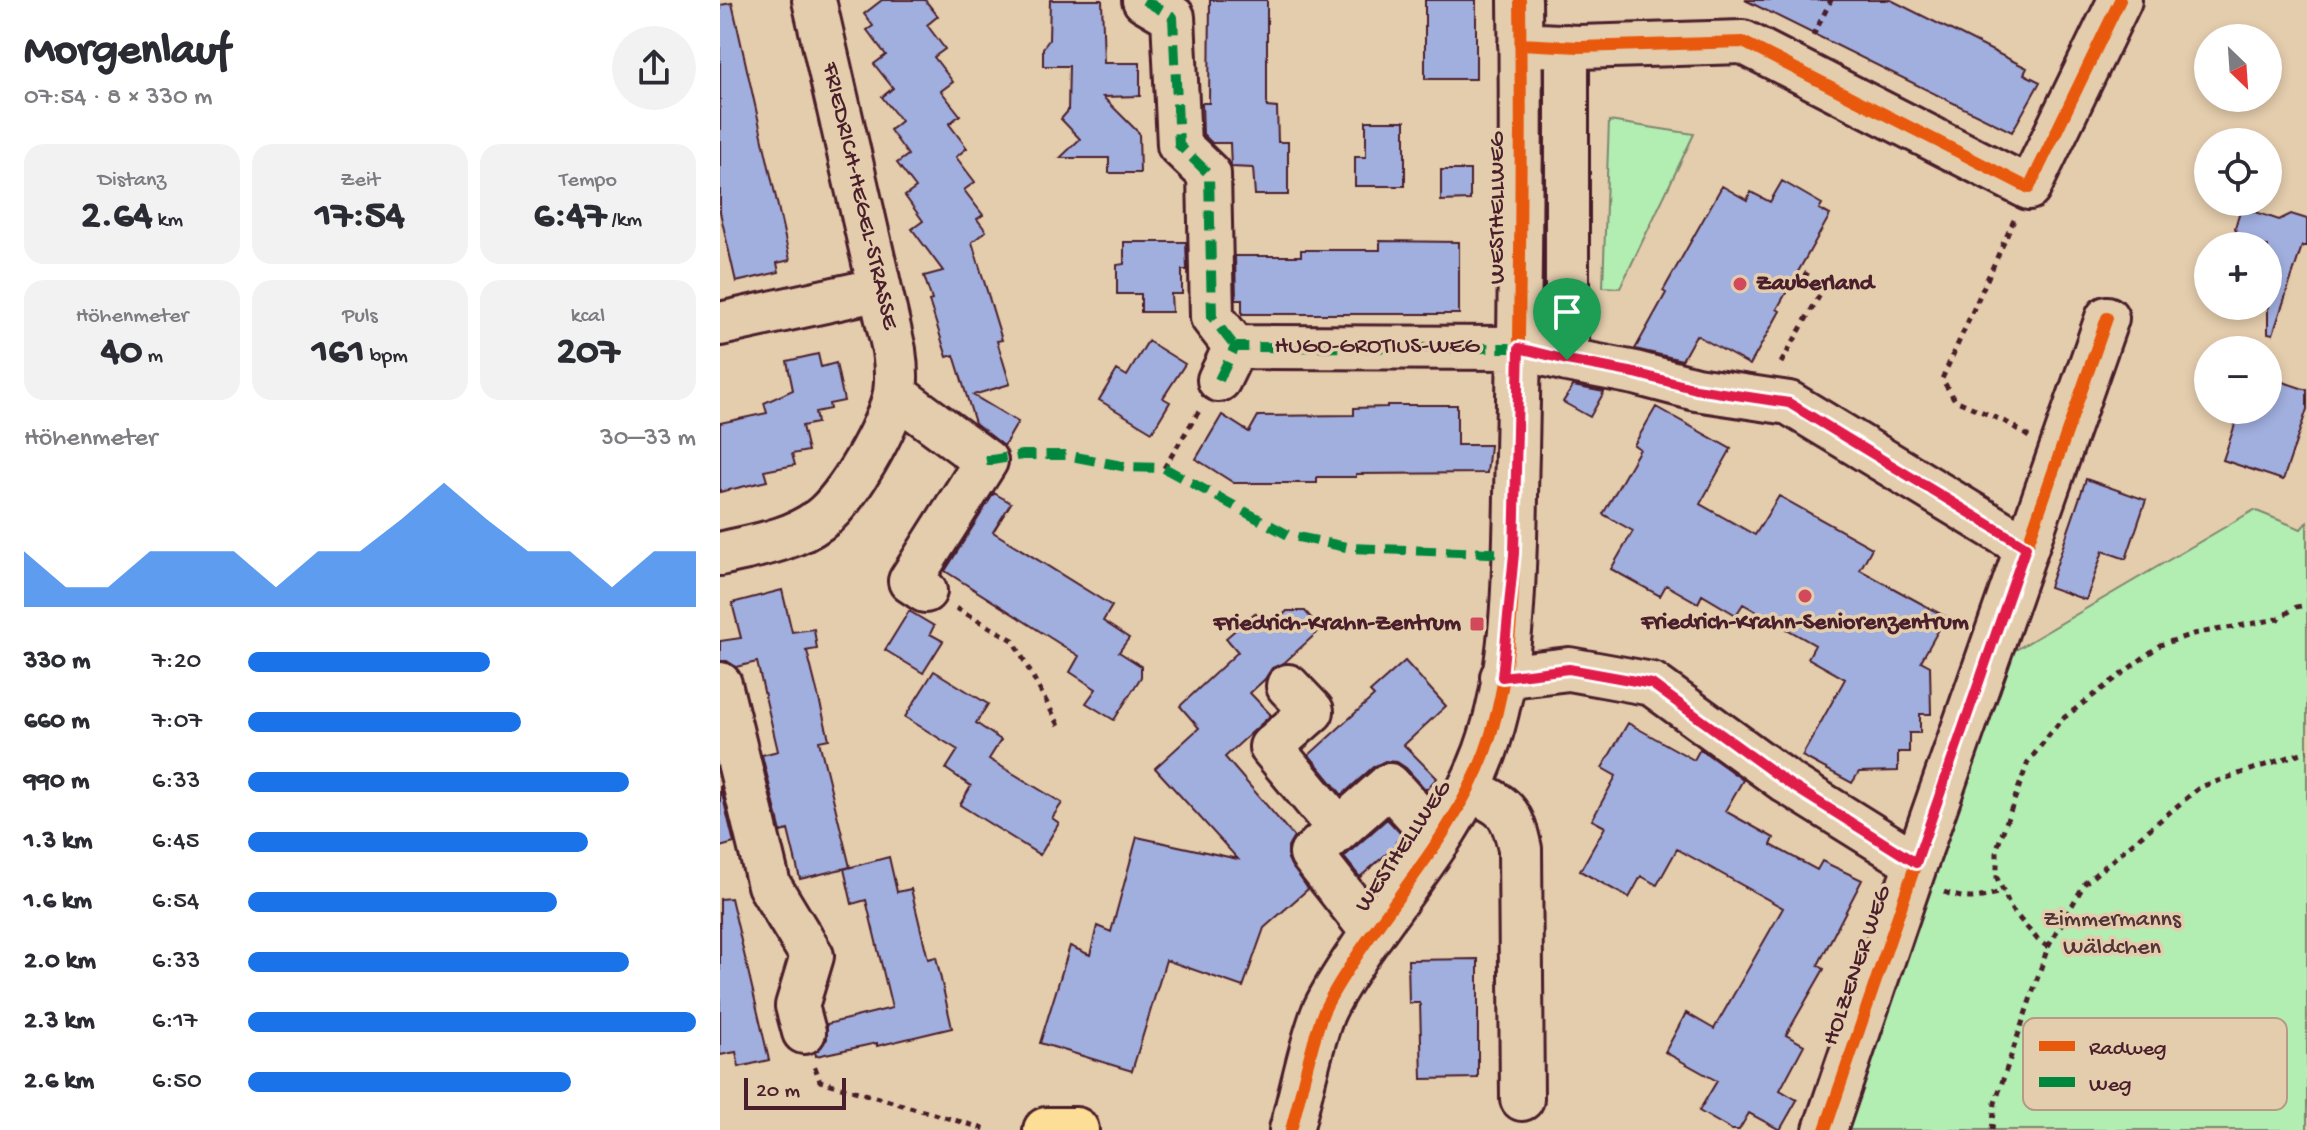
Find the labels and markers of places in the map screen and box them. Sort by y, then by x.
place label: Zauberland [1756,270,1877,299]
marker: Zauberland [1731,275,1749,293]
pin [1533,278,1601,360]
marker: Friedrich-Krahn-Seniorenzentrum [1796,587,1814,605]
place label: Friedrich-Krahn-Seniorenzentrum [1640,609,1969,638]
place label: Friedrich-Krahn-Zentrum [1213,610,1461,639]
marker: Friedrich-Krahn-Zentrum [1468,615,1486,633]

